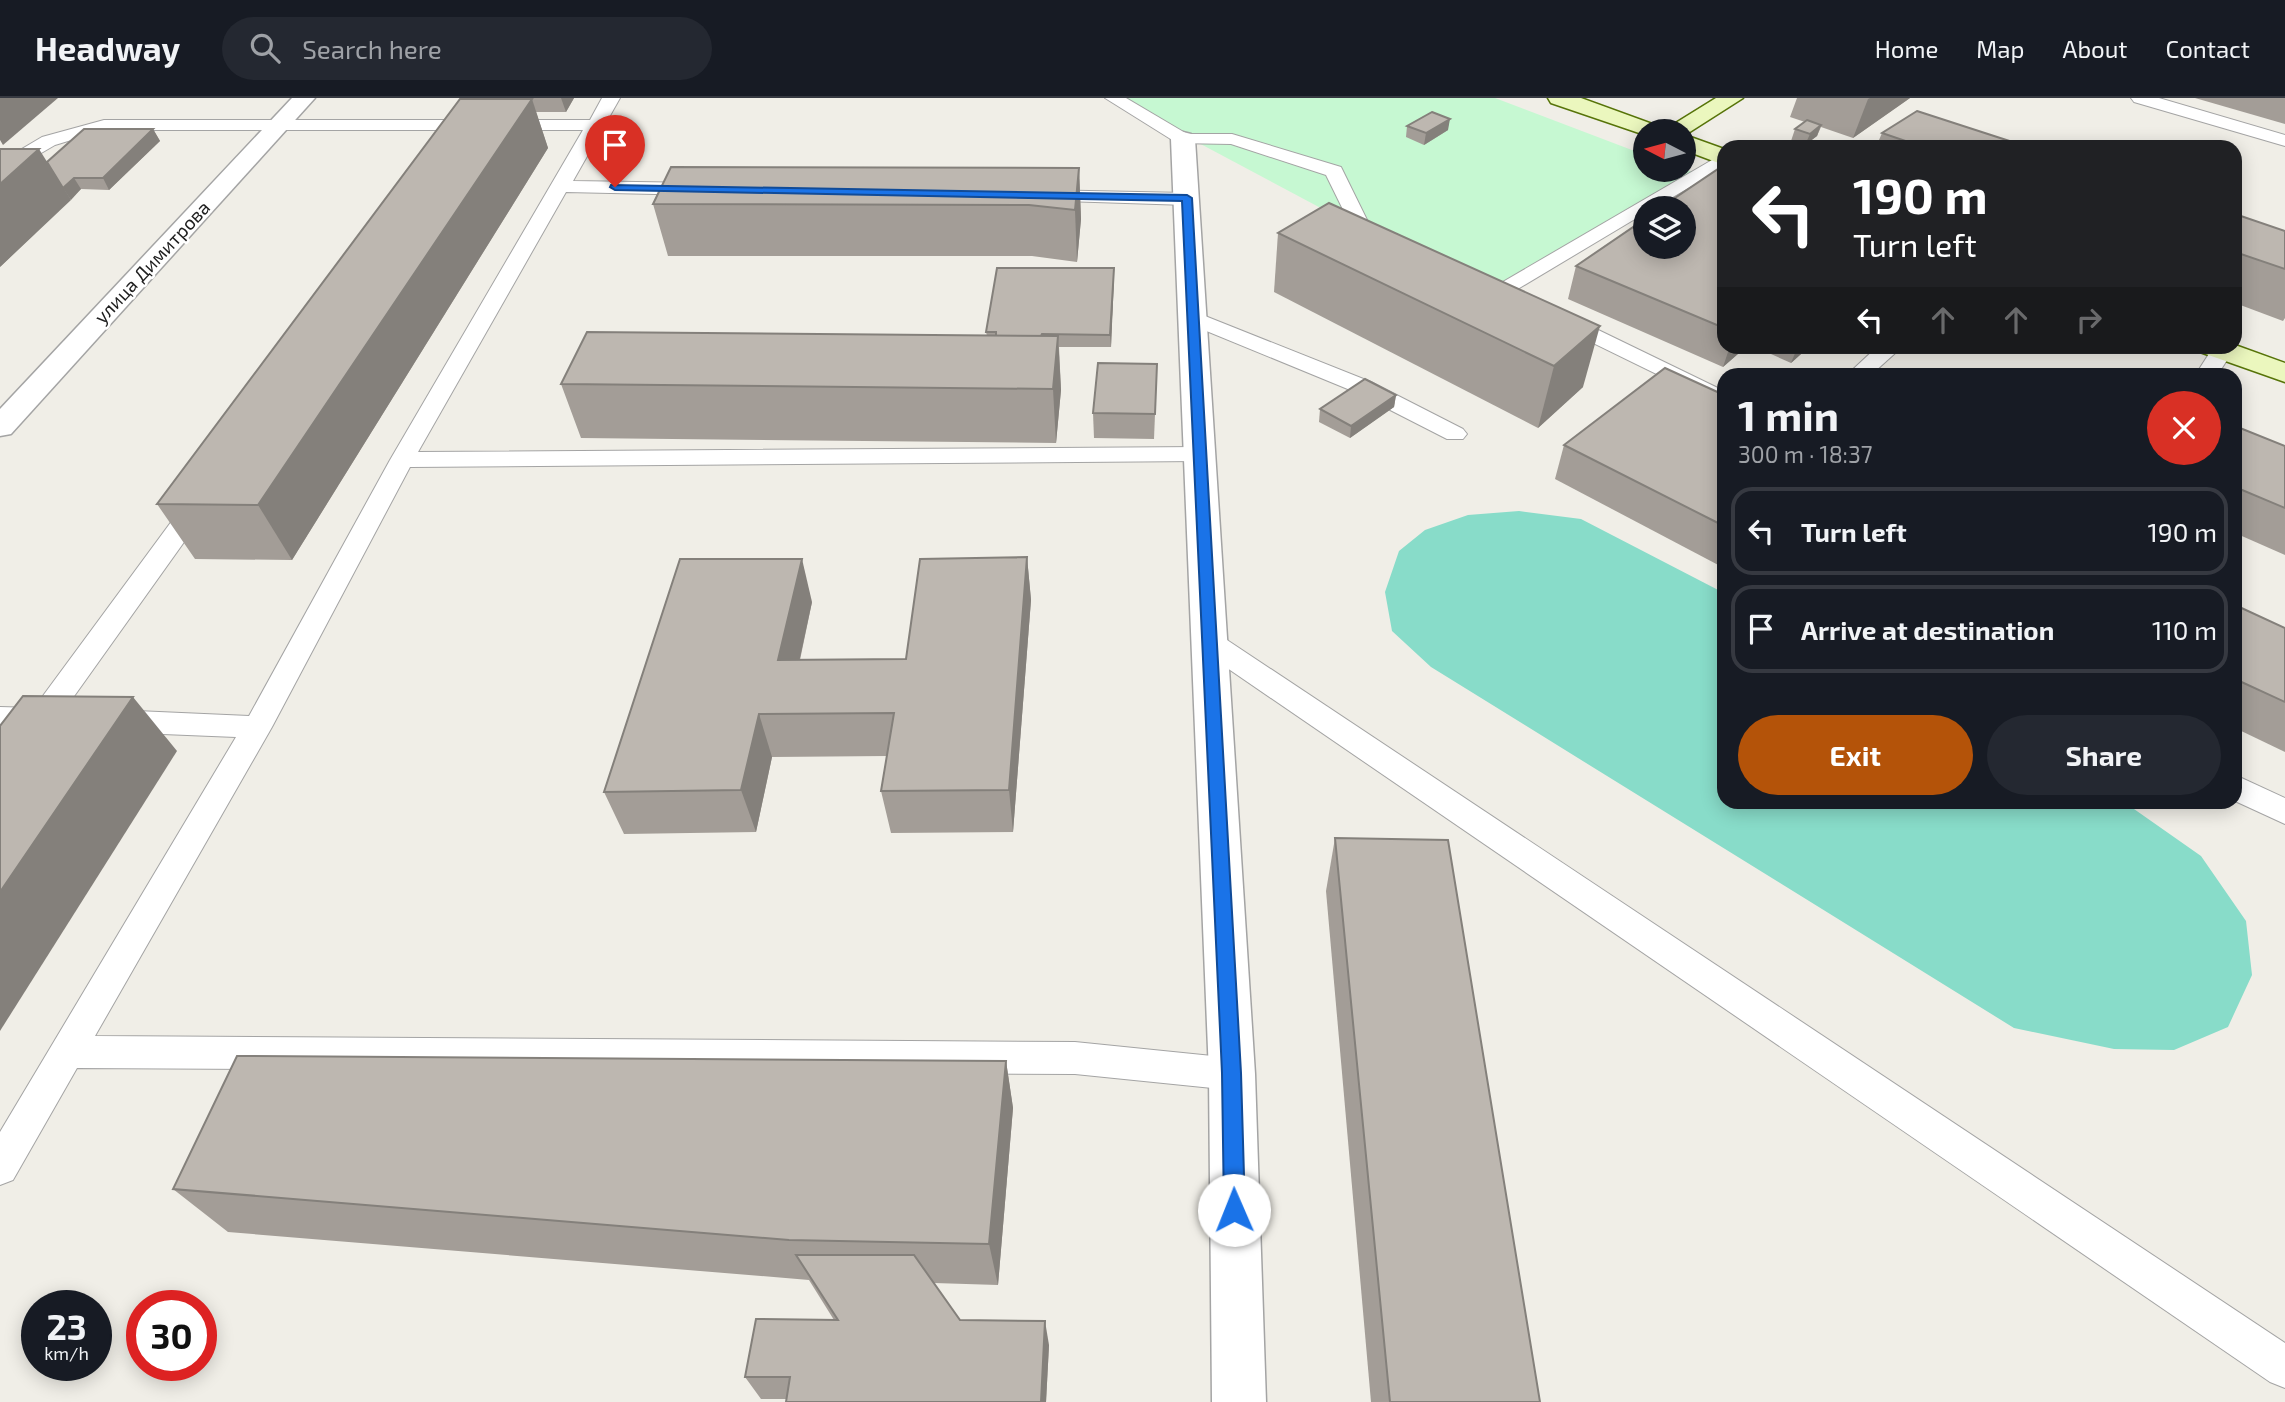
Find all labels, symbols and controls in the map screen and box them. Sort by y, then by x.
search box [222,17,712,80]
text: Headway [35,28,180,68]
icon: search [246,29,284,67]
text: Search here [302,33,442,64]
text: Home [1875,34,1938,63]
text: Map [1976,34,2024,63]
text: About [2062,34,2128,63]
text: Contact [2166,34,2250,63]
pin [585,115,645,187]
north arrow [1633,119,1696,182]
map controls [1633,119,1696,259]
icon: arrive [596,126,634,164]
text: 190 m [1853,165,1988,224]
icon: left [1738,168,1829,259]
street label: улица Димитрова [89,196,215,328]
button: layers [1633,196,1696,259]
text: Turn left [1853,225,1977,263]
icon: left [1851,301,1889,339]
icon: ahead [1924,301,1962,339]
icon: ahead [1997,301,2035,339]
icon: right [2070,301,2108,339]
text: 1 min [1738,389,1839,439]
button: close [2147,391,2221,465]
text: 300 m · 18:37 [1738,440,1873,468]
icon: left [1742,512,1780,550]
text: Turn left [1801,516,1907,547]
text: 190 m [2148,516,2217,547]
icon: arrive [1742,610,1780,648]
text: Arrive at destination [1801,614,2054,645]
text: 110 m [2152,614,2217,645]
button: Exit [1738,715,1973,795]
button: Share [1987,715,2221,795]
position arrow [1197,1173,1271,1247]
speed limit sign: 30 [126,1290,217,1381]
text: 23 [46,1305,87,1347]
text: km/h [44,1342,89,1364]

